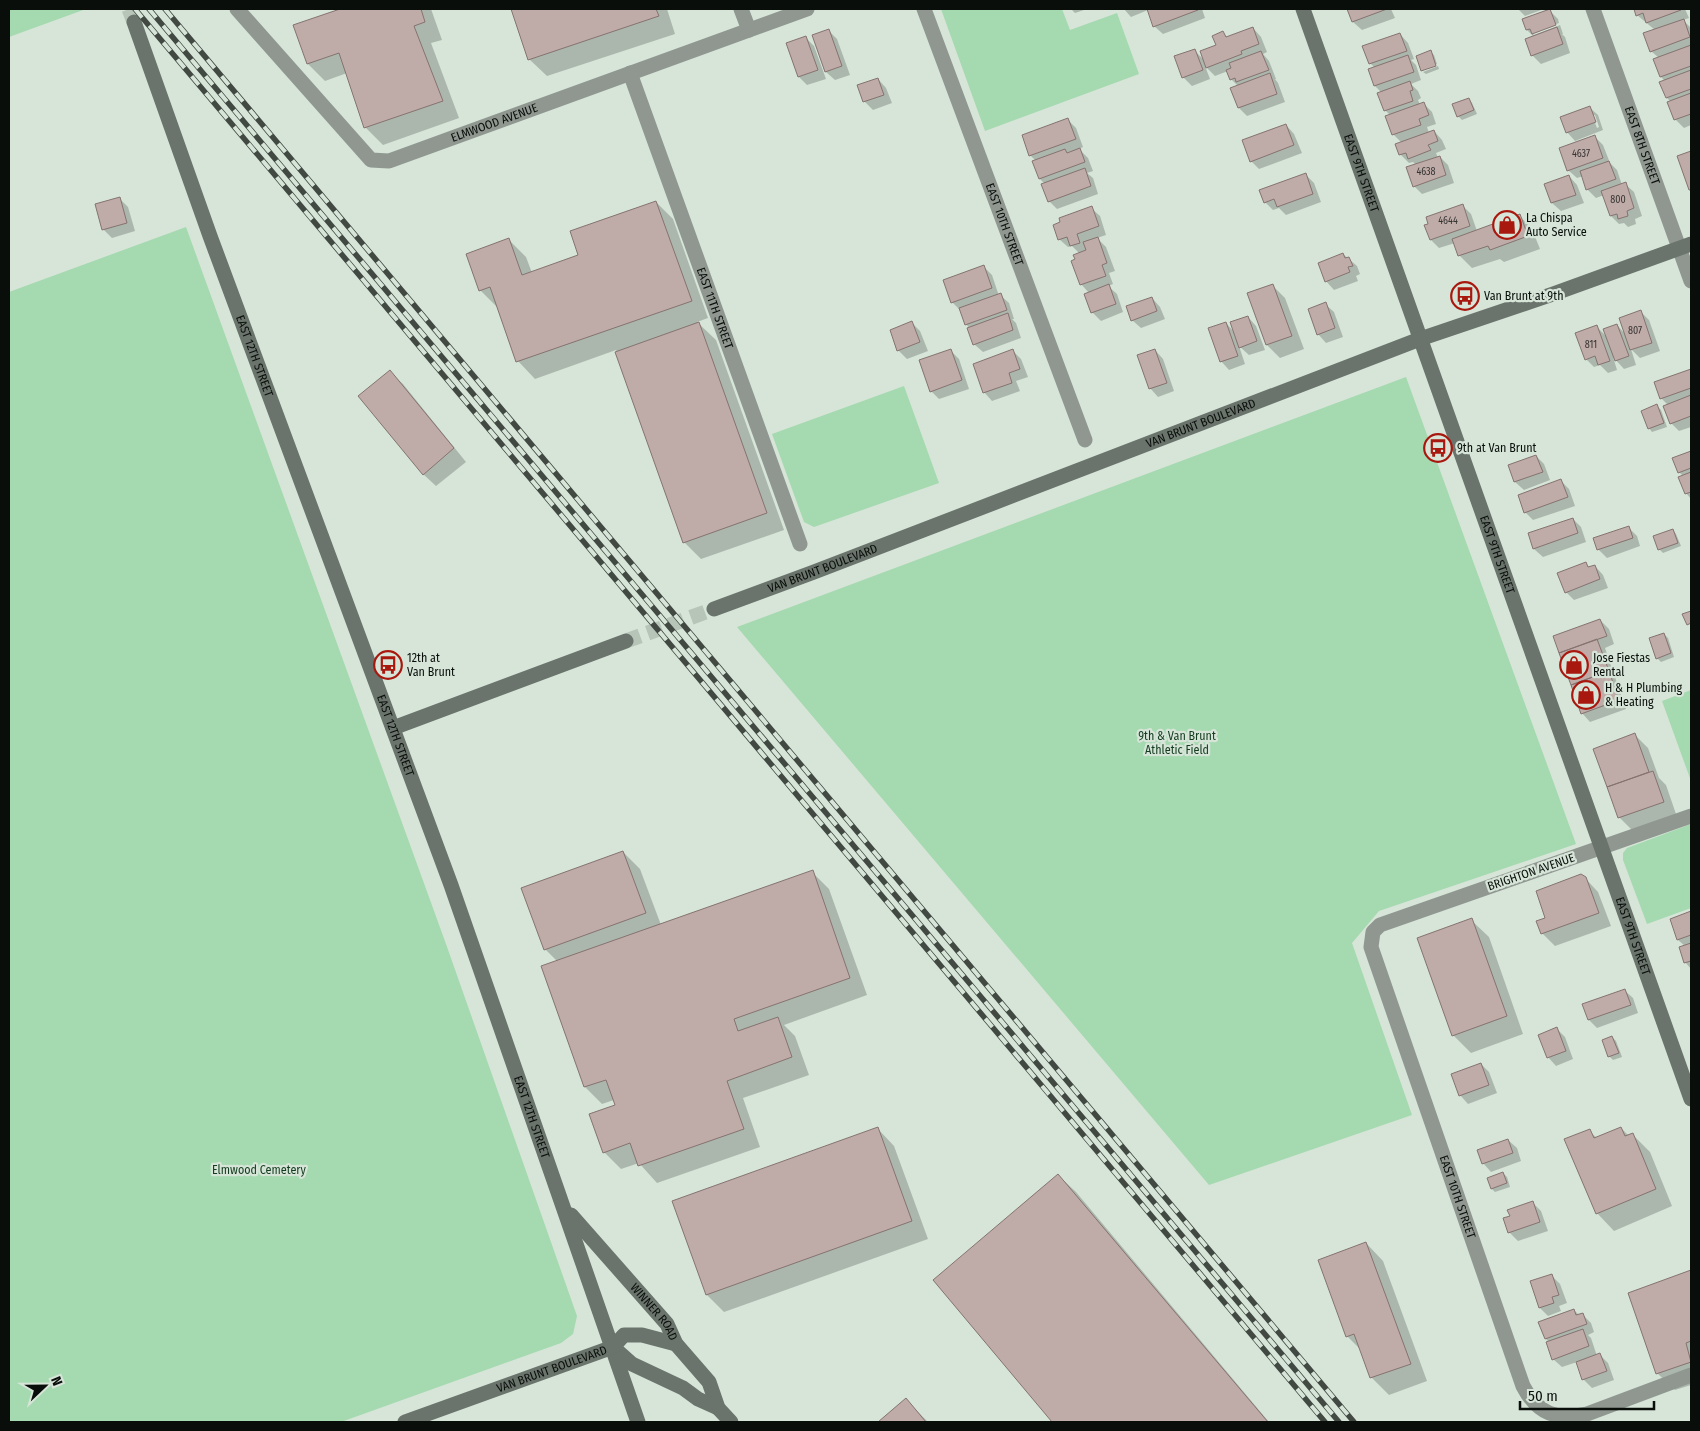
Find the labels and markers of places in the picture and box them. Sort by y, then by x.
shop icon: La Chispa Auto Service [1492,210,1522,240]
place label: La Chispa Auto Service [1526,211,1587,239]
bus stop icon: Van Brunt at 9th [1450,281,1480,311]
place label: Van Brunt at 9th [1484,289,1563,303]
bus stop icon: 9th at Van Brunt [1423,433,1453,463]
place label: 9th at Van Brunt [1457,441,1537,455]
bus stop icon: 12th at Van Brunt [373,650,403,680]
shop icon: Jose Fiestas Rental [1559,650,1589,680]
place label: 12th at Van Brunt [407,651,455,679]
place label: Jose Fiestas Rental [1593,651,1650,679]
shop icon: H & H Plumbing & Heating [1571,680,1601,710]
place label: H & H Plumbing & Heating [1605,681,1683,709]

